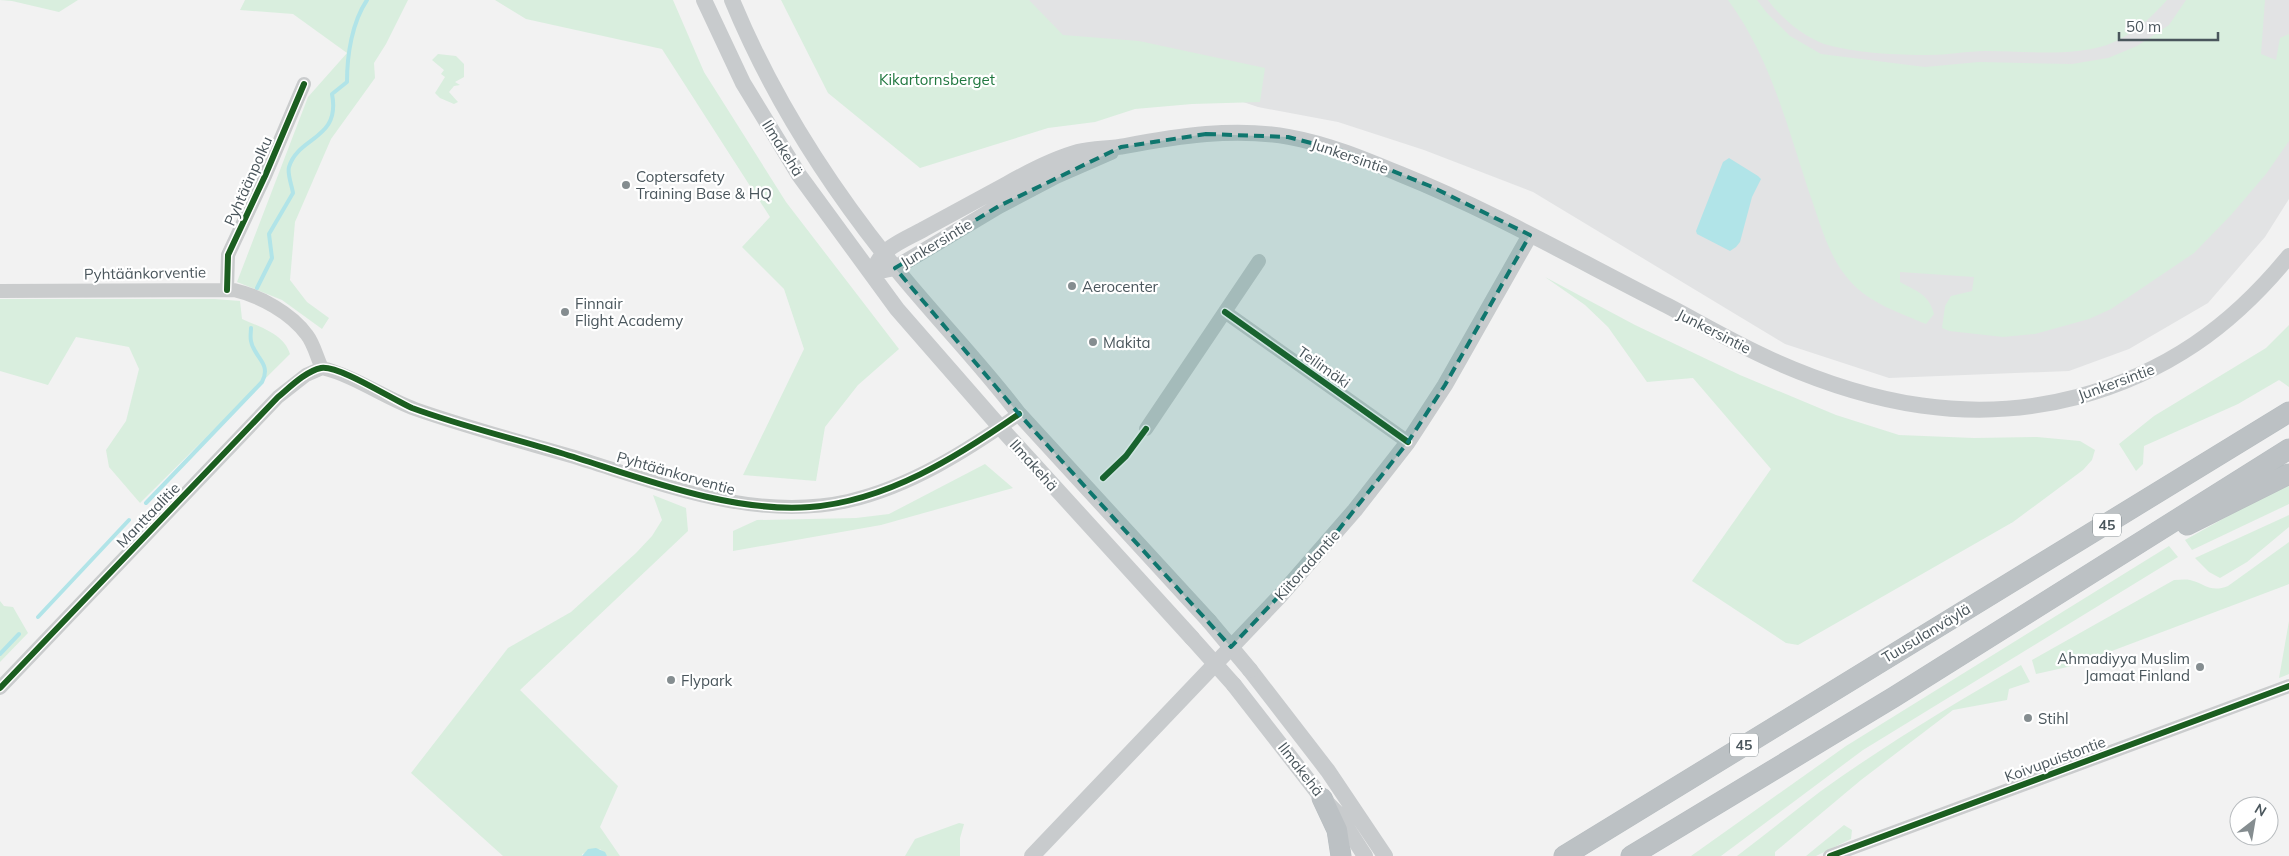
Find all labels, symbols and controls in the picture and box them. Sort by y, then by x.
scale bar [2119,10,2218,42]
text: 50 m [2126,17,2161,36]
park label: Kikartornsberget [879,70,995,89]
street label: Ilmakehä [758,116,808,180]
street label: Pyhtäänpolku [220,133,276,229]
street label: Junkersintie [1309,134,1391,178]
place label: Coptersafety Training Base & HQ [636,167,772,203]
marker: Coptersafety Training Base & HQ [620,179,632,191]
street label: Junkersintie [897,214,975,272]
street label: Pyhtäänkorventie [84,262,206,284]
place label: Aerocenter [1082,277,1159,296]
marker: Aerocenter [1066,280,1078,292]
place label: Finnair Flight Academy [575,294,683,330]
street label: Junkersintie [1674,304,1754,358]
marker: Finnair Flight Academy [559,306,571,318]
place label: Makita [1103,333,1150,352]
marker: Makita [1087,336,1099,348]
street label: Teilimäki [1294,342,1354,392]
street label: Junkersintie [2075,359,2157,405]
street label: Ilmakehä [1006,435,1062,495]
street label: Pyhtäänkorventie [615,447,737,499]
street label: Manttaalitie [112,479,184,551]
road number: 45 [2093,514,2121,536]
street label: Kiitoradantie [1270,526,1344,604]
street label: Tuusulanväylä [1878,599,1974,667]
place label: Ahmadiyya Muslim Jamaat Finland [2057,649,2190,685]
marker: Ahmadiyya Muslim Jamaat Finland [2194,661,2206,673]
place label: Flypark [681,671,732,690]
marker: Flypark [665,674,677,686]
place label: Stihl [2038,709,2069,728]
marker: Stihl [2022,712,2034,724]
street label: Koivupuistontie [2002,732,2108,786]
road number: 45 [1730,734,1758,756]
street label: Ilmakehä [1274,738,1328,800]
north arrow [2229,796,2279,846]
text: N [2252,799,2270,820]

